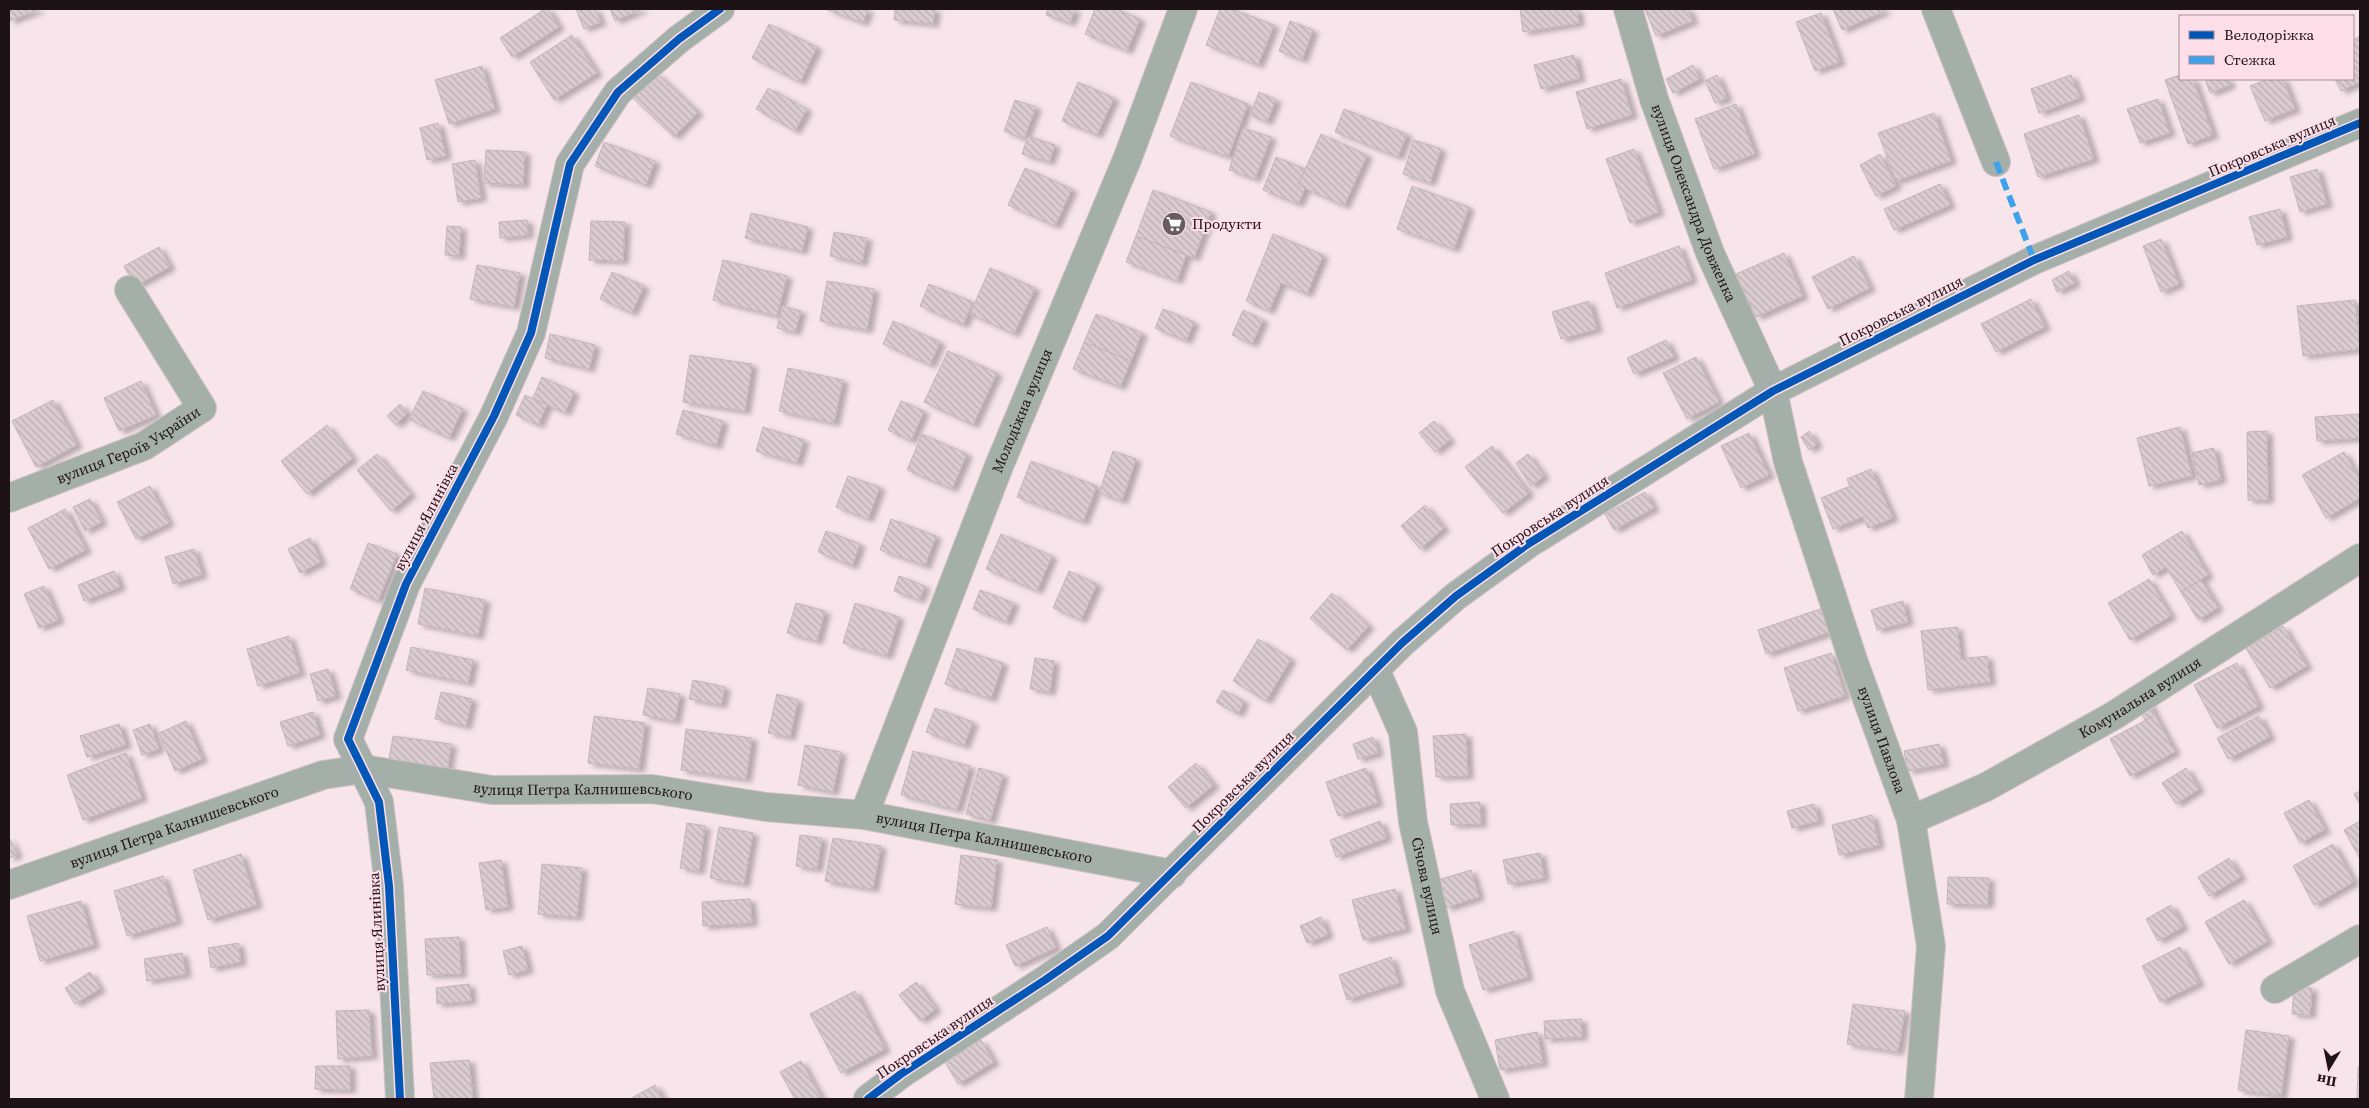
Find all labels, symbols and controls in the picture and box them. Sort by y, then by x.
legend [2179,15,2354,80]
text: Велодоріжка [2224,24,2314,45]
text: Стежка [2224,49,2276,70]
street label: вулиця Олександра Довженка [1647,101,1742,306]
street label: Покровська вулиця [2205,109,2339,182]
supermarket icon: Продукти [1161,211,1187,237]
place label: Продукти [1192,213,1262,234]
street label: Покровська вулиця [1835,270,1966,351]
street label: Молодіжна вулиця [986,345,1057,476]
street label: вулиця Героїв України [53,401,205,489]
street label: вулиця Ялинівка [388,459,463,574]
street label: Покровська вулиця [1487,470,1613,562]
street label: Комунальна вулиця [2075,651,2205,743]
street label: вулиця Павлова [1853,683,1912,796]
street label: Покровська вулиця [1187,726,1298,837]
street label: вулиця Петра Калнишевського [472,776,694,805]
street label: вулиця Петра Калнишевського [67,780,281,873]
street label: вулиця Петра Калнишевського [874,807,1094,869]
street label: Січова вулиця [1407,835,1448,937]
street label: вулиця Ялинівка [363,872,390,992]
street label: Покровська вулиця [872,990,997,1084]
north arrow [2304,1043,2354,1093]
text: Пн [2315,1069,2338,1092]

